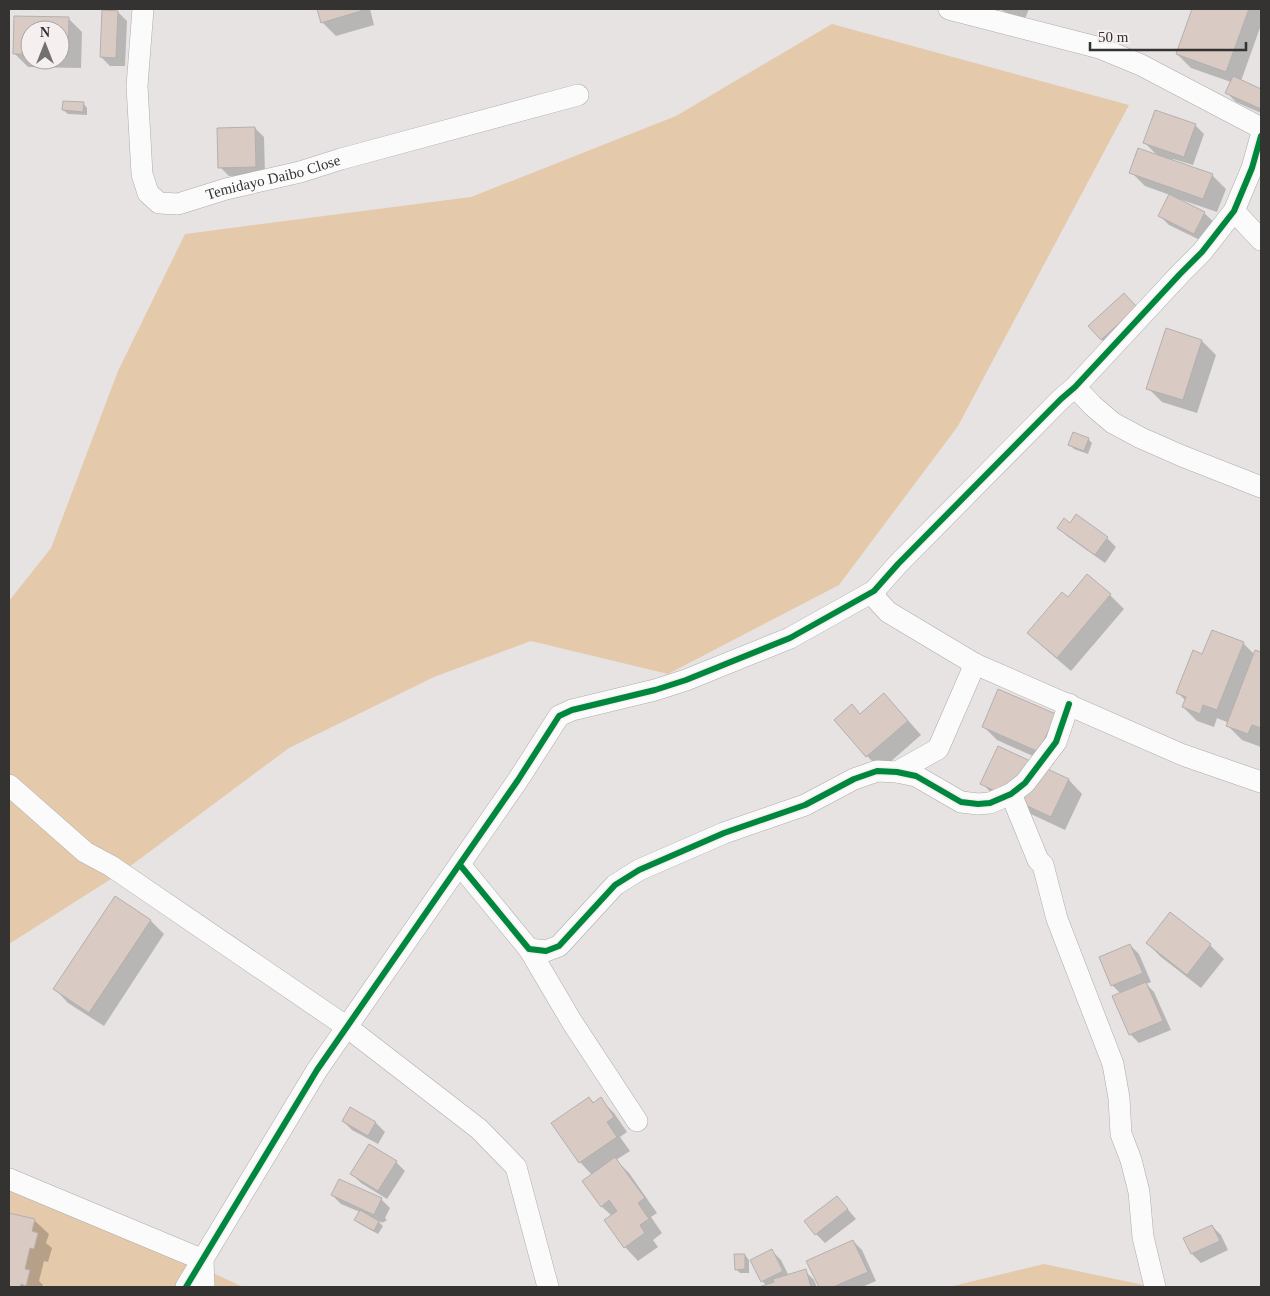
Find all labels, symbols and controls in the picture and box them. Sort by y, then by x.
north arrow [20,20,70,70]
scale bar [1090,20,1246,52]
text: N [40,25,50,40]
text: 50 m [1098,29,1129,45]
street label: Temidayo Daibo Close [204,152,342,203]

